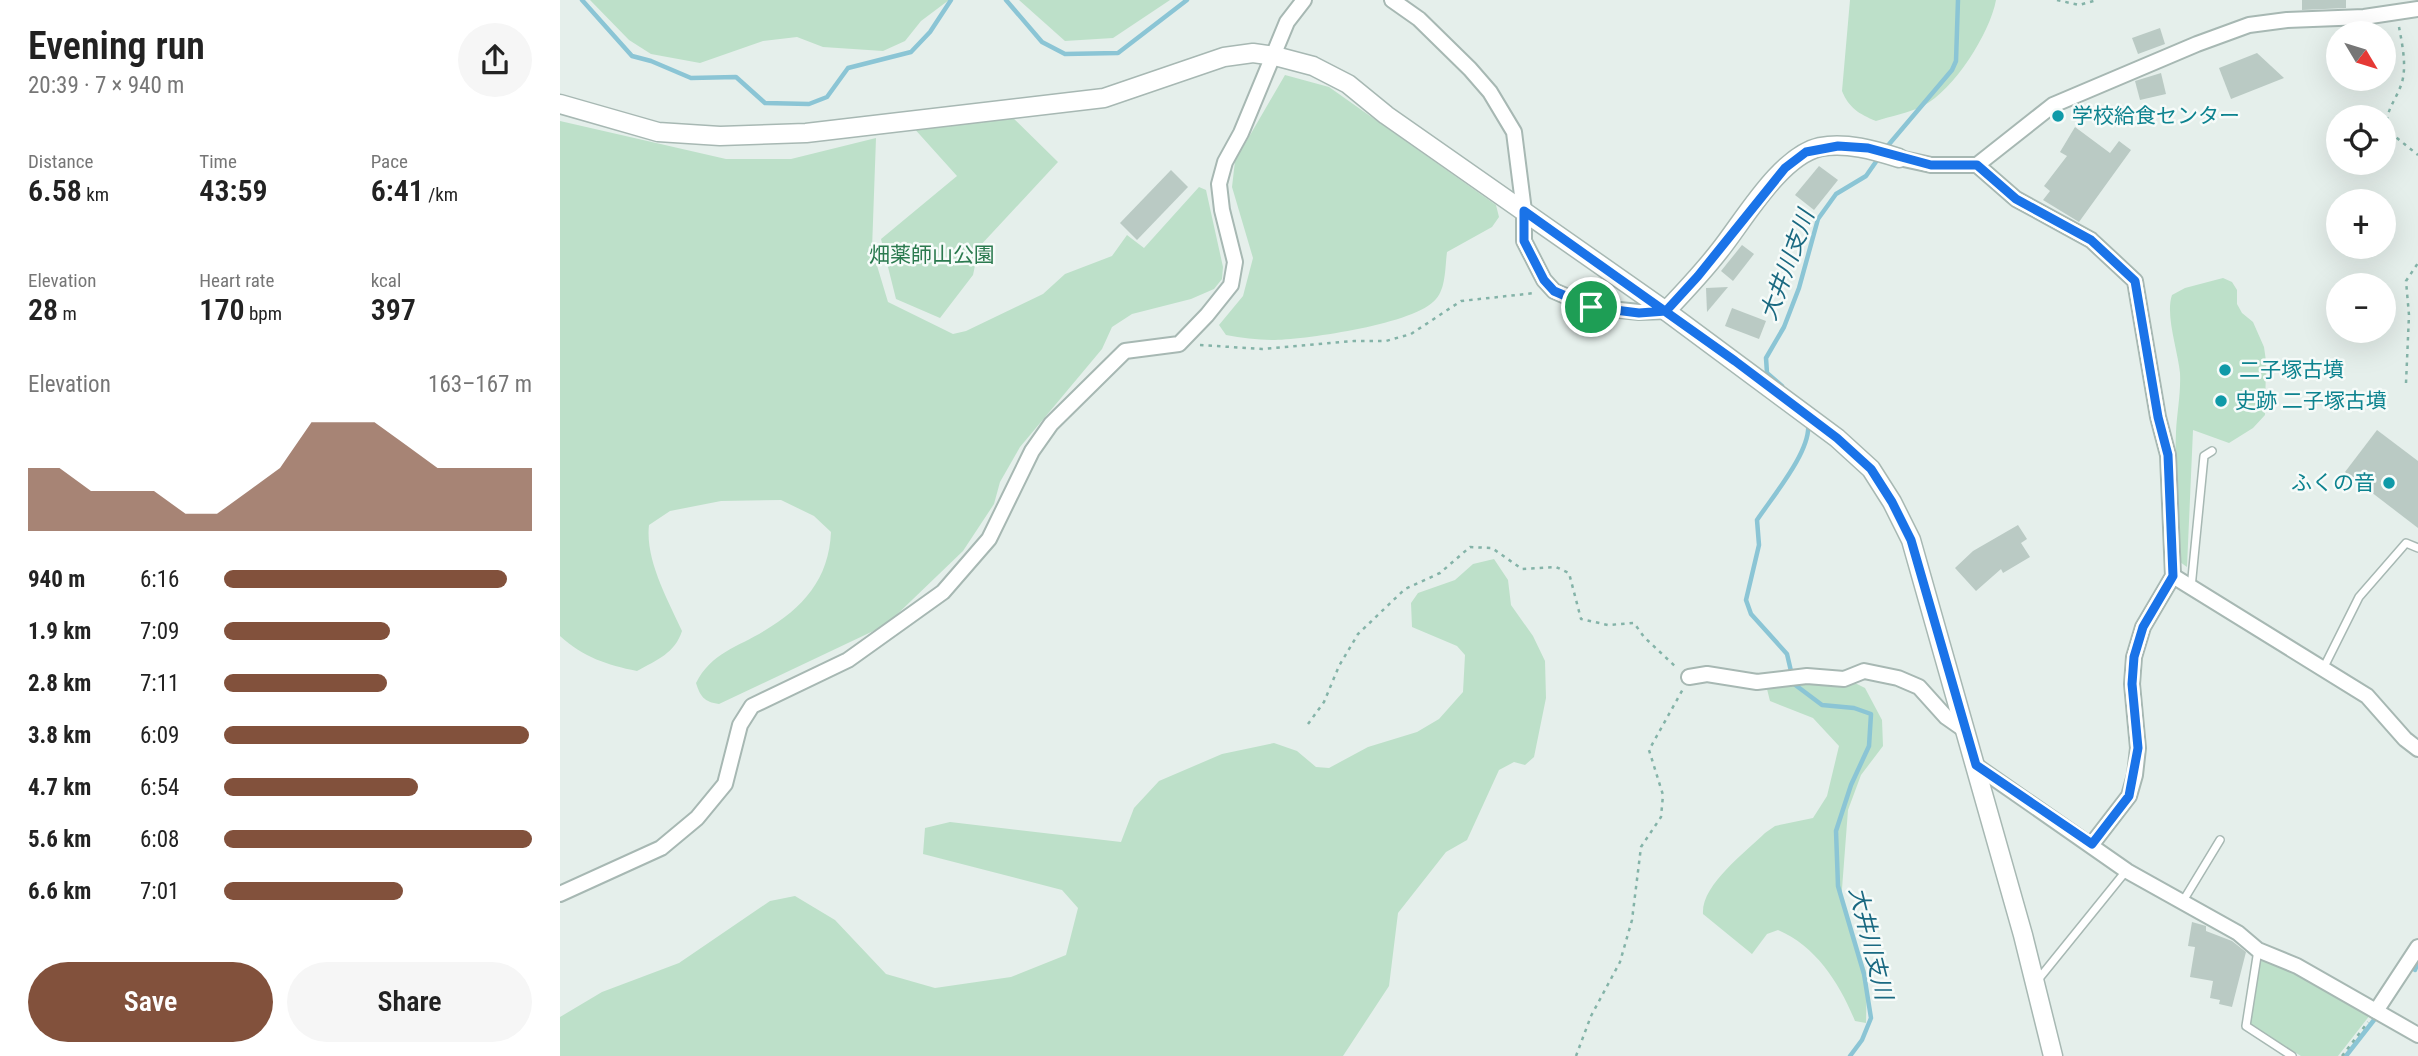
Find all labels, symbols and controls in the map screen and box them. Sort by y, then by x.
north arrow [2326,21,2396,91]
map controls [2326,21,2396,343]
button: share [458,23,532,97]
text: Evening run [28,24,205,68]
text: 20:39 · 7 × 940 m [28,72,184,99]
place label: 学校給食センター [2072,104,2240,128]
button: locate [2326,105,2396,175]
marker: 学校給食センター [2050,108,2066,124]
text: Distance [28,150,93,173]
text: Time [199,150,237,173]
text: Pace [371,150,408,173]
text: 6.58 [28,173,82,208]
text: 43:59 [199,173,268,208]
text: 6:41 [371,173,424,208]
text: km [82,183,109,206]
text: /km [424,183,458,206]
button: + [2326,189,2396,259]
water label: 大井川支川 [1755,204,1821,324]
park label: 畑薬師山公園 [869,243,995,267]
text: Elevation [28,269,96,292]
text: Heart rate [199,269,274,292]
text: kcal [371,269,401,292]
button: − [2326,273,2396,343]
pin [1561,277,1621,337]
icon: arrive [1572,288,1610,326]
text: 28 [28,292,58,327]
text: 170 [199,292,245,327]
text: 397 [371,292,416,327]
text: m [58,302,77,325]
text: bpm [245,302,282,325]
place label: 二子塚古墳 [2239,358,2344,382]
marker: 二子塚古墳 [2217,362,2233,378]
text: Elevation [28,371,111,398]
text: 163–167 m [428,371,532,398]
place label: 史跡 二子塚古墳 [2235,389,2387,413]
marker: 史跡 二子塚古墳 [2213,393,2229,409]
place label: ふくの音 [2291,471,2375,495]
marker: ふくの音 [2381,475,2397,491]
text: 940 m [28,566,85,593]
text: 6:16 [140,566,179,593]
text: 1.9 km [28,618,91,645]
text: 7:09 [140,618,179,645]
text: 2.8 km [28,670,91,697]
text: 7:11 [140,670,179,697]
text: 3.8 km [28,722,91,749]
text: 6:09 [140,722,179,749]
text: 4.7 km [28,774,91,801]
text: 6:54 [140,774,179,801]
text: 5.6 km [28,826,91,853]
text: 6:08 [140,826,179,853]
text: 6.6 km [28,878,91,905]
text: 7:01 [140,878,179,905]
water label: 大井川支川 [1844,884,1898,1005]
button: Save [28,962,273,1042]
button: Share [287,962,532,1042]

